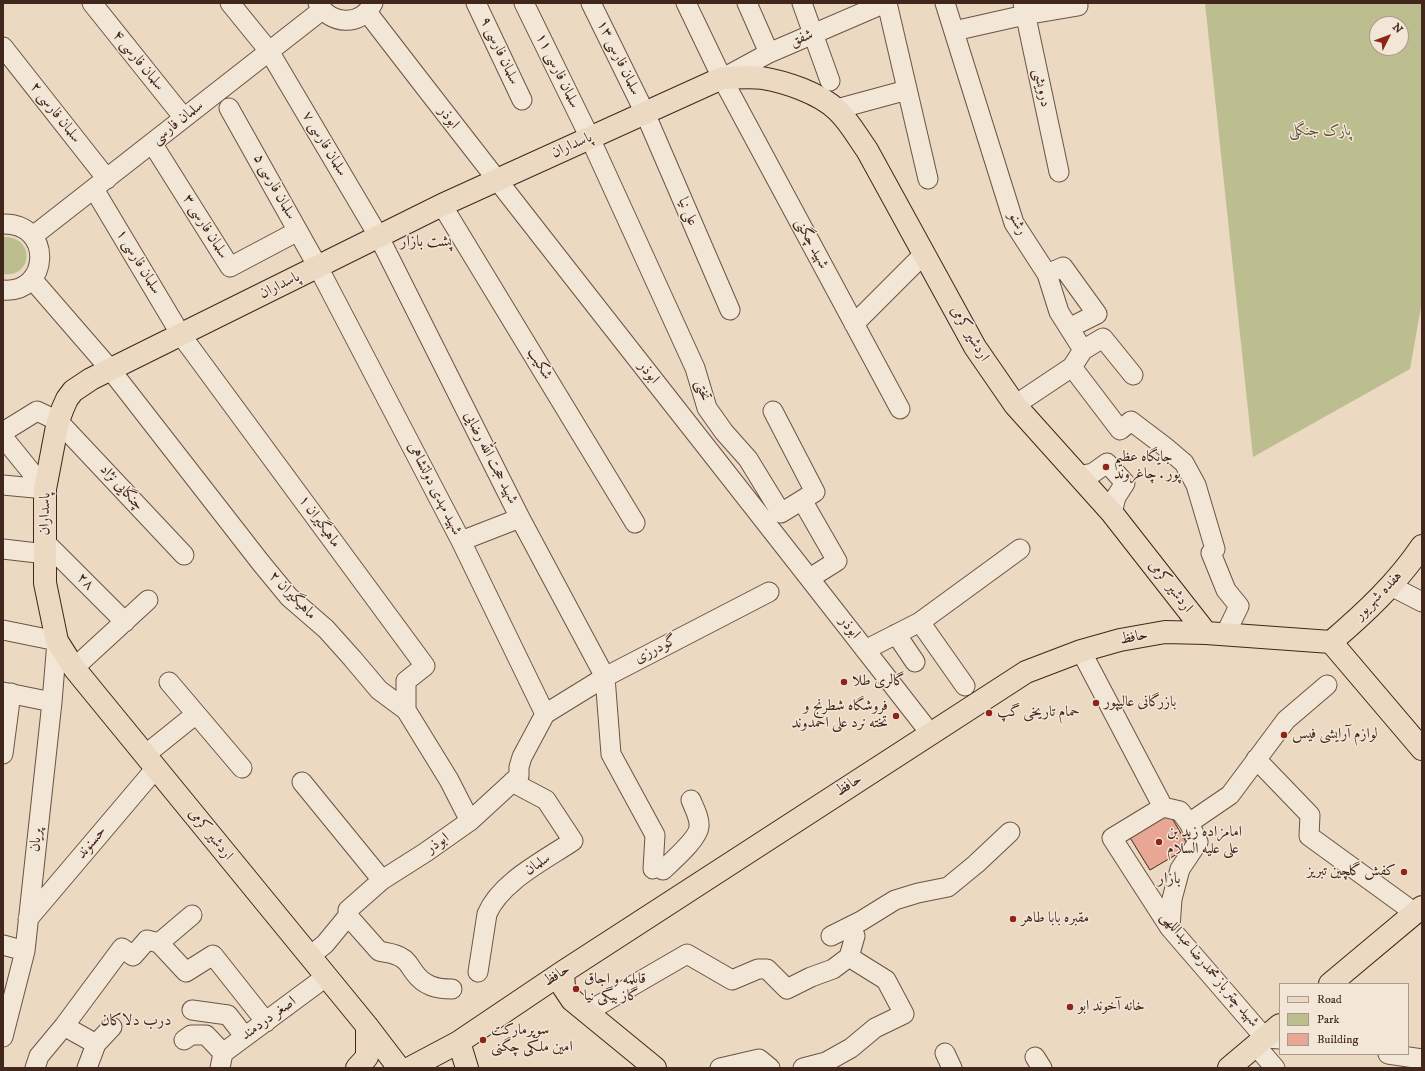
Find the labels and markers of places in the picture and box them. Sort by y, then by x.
place label: جایگاه عظیم پور . چاغروند [1114,449,1181,484]
marker: جایگاه عظیم پور . چاغروند [1101,462,1111,472]
place label: گالری طلا [852,673,905,691]
marker: گالری طلا [839,677,849,687]
place label: بازرگانی عالیپور [1104,694,1176,712]
place label: فروشگاه شطرنج و تخته نرد علی احمدوند [792,698,888,733]
marker: بازرگانی عالیپور [1091,698,1101,708]
place label: حمام تاریخی گپ [997,704,1080,722]
marker: حمام تاریخی گپ [984,708,994,718]
marker: فروشگاه شطرنج و تخته نرد علی احمدوند [891,711,901,721]
place label: لوازم آرایشی فیس [1292,726,1378,744]
marker: لوازم آرایشی فیس [1279,730,1289,740]
place label: امامزاده زید بن علی علیه السلام [1167,824,1242,859]
marker: امامزاده زید بن علی علیه السلام [1154,837,1164,847]
place label: کفش گلچین تبریز [1307,863,1396,881]
marker: کفش گلچین تبریز [1399,867,1409,877]
place label: مقبره بابا طاهر [1021,910,1089,928]
marker: مقبره بابا طاهر [1008,914,1018,924]
place label: قابلمه و اجاق گاز بیگی نیا [584,971,646,1006]
marker: قابلمه و اجاق گاز بیگی نیا [571,984,581,994]
place label: خانه آخوند ابو [1078,998,1145,1016]
marker: خانه آخوند ابو [1065,1002,1075,1012]
place label: سوپرمارکت امین ملکی چگنی [491,1022,573,1057]
marker: سوپرمارکت امین ملکی چگنی [478,1035,488,1045]

